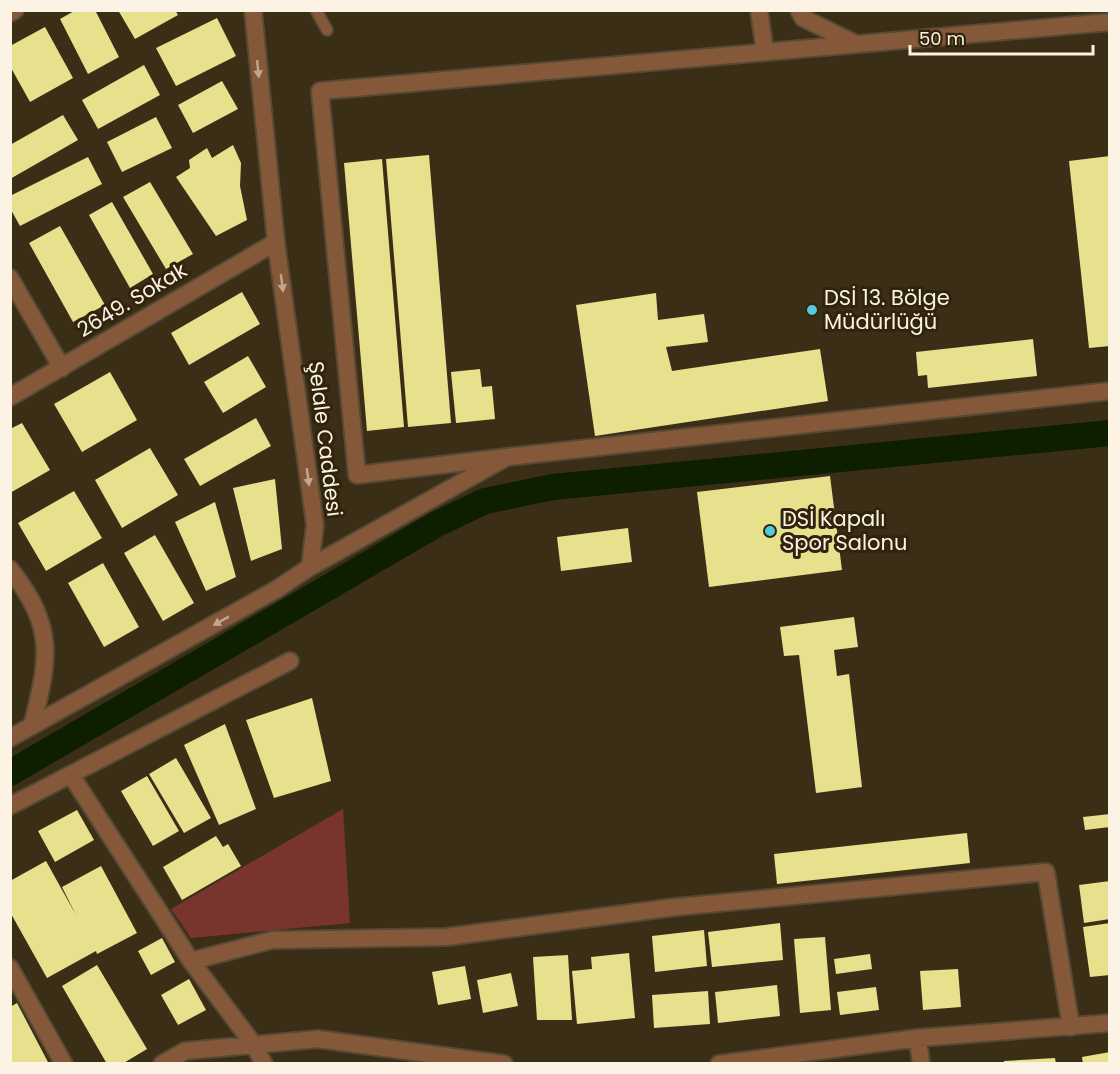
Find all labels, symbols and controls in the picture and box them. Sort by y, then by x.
scale bar [910,18,1093,56]
text: 50 m [919,26,965,51]
one-way arrow [253,59,263,78]
street label: 2649. Sokak [71,255,192,344]
one-way arrow [277,274,286,293]
place label: DSİ 13. Bölge Müdürlüğü [824,283,950,336]
marker: DSİ 13. Bölge Müdürlüğü [805,303,819,317]
street label: Şelale Caddesi [302,360,349,518]
one-way arrow [304,467,313,486]
place label: DSİ Kapalı Spor Salonu [782,504,907,557]
marker: DSİ Kapalı Spor Salonu [763,524,777,538]
one-way arrow [213,615,229,626]

